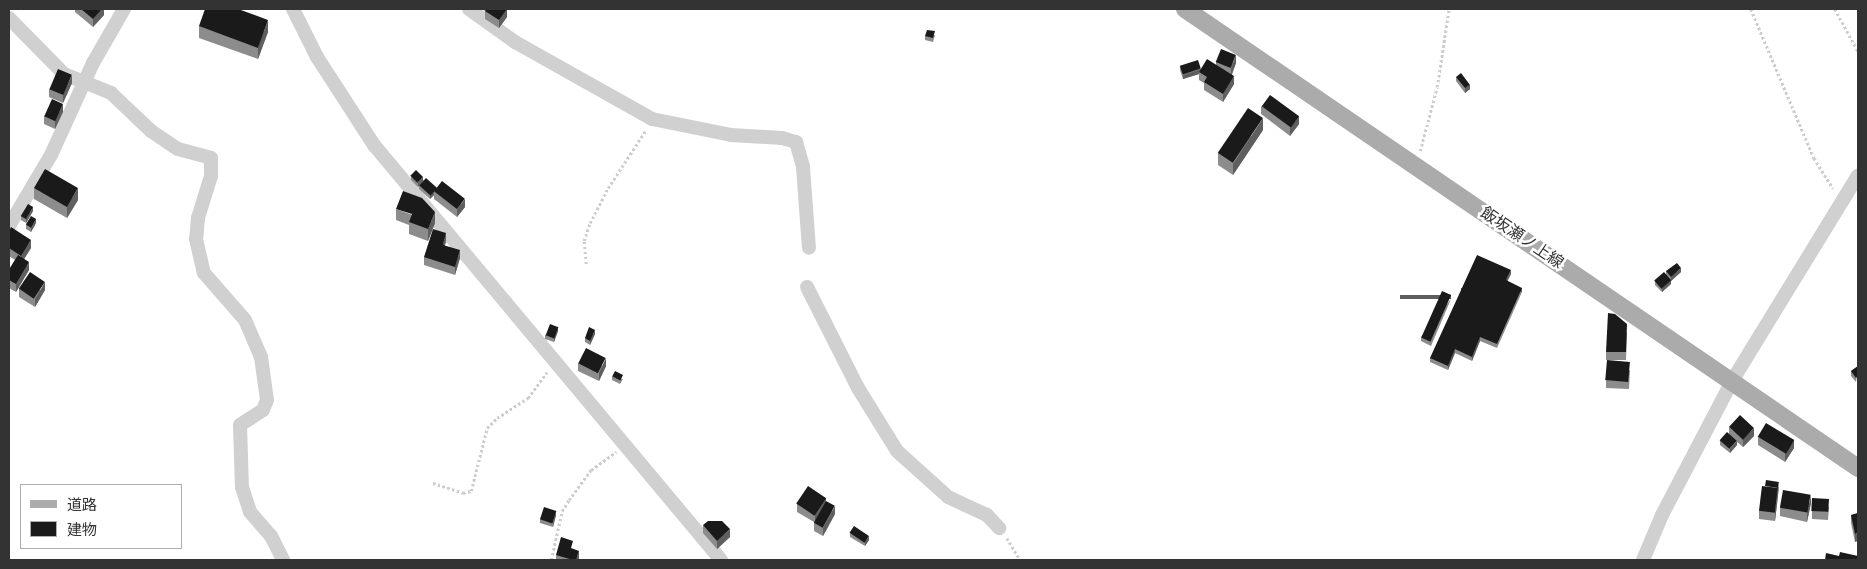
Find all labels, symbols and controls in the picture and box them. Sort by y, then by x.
street label: 飯坂瀬ノ上線 [1477,203,1567,273]
legend [20,484,182,549]
text: 道路 [67,495,97,514]
text: 建物 [67,520,97,539]

